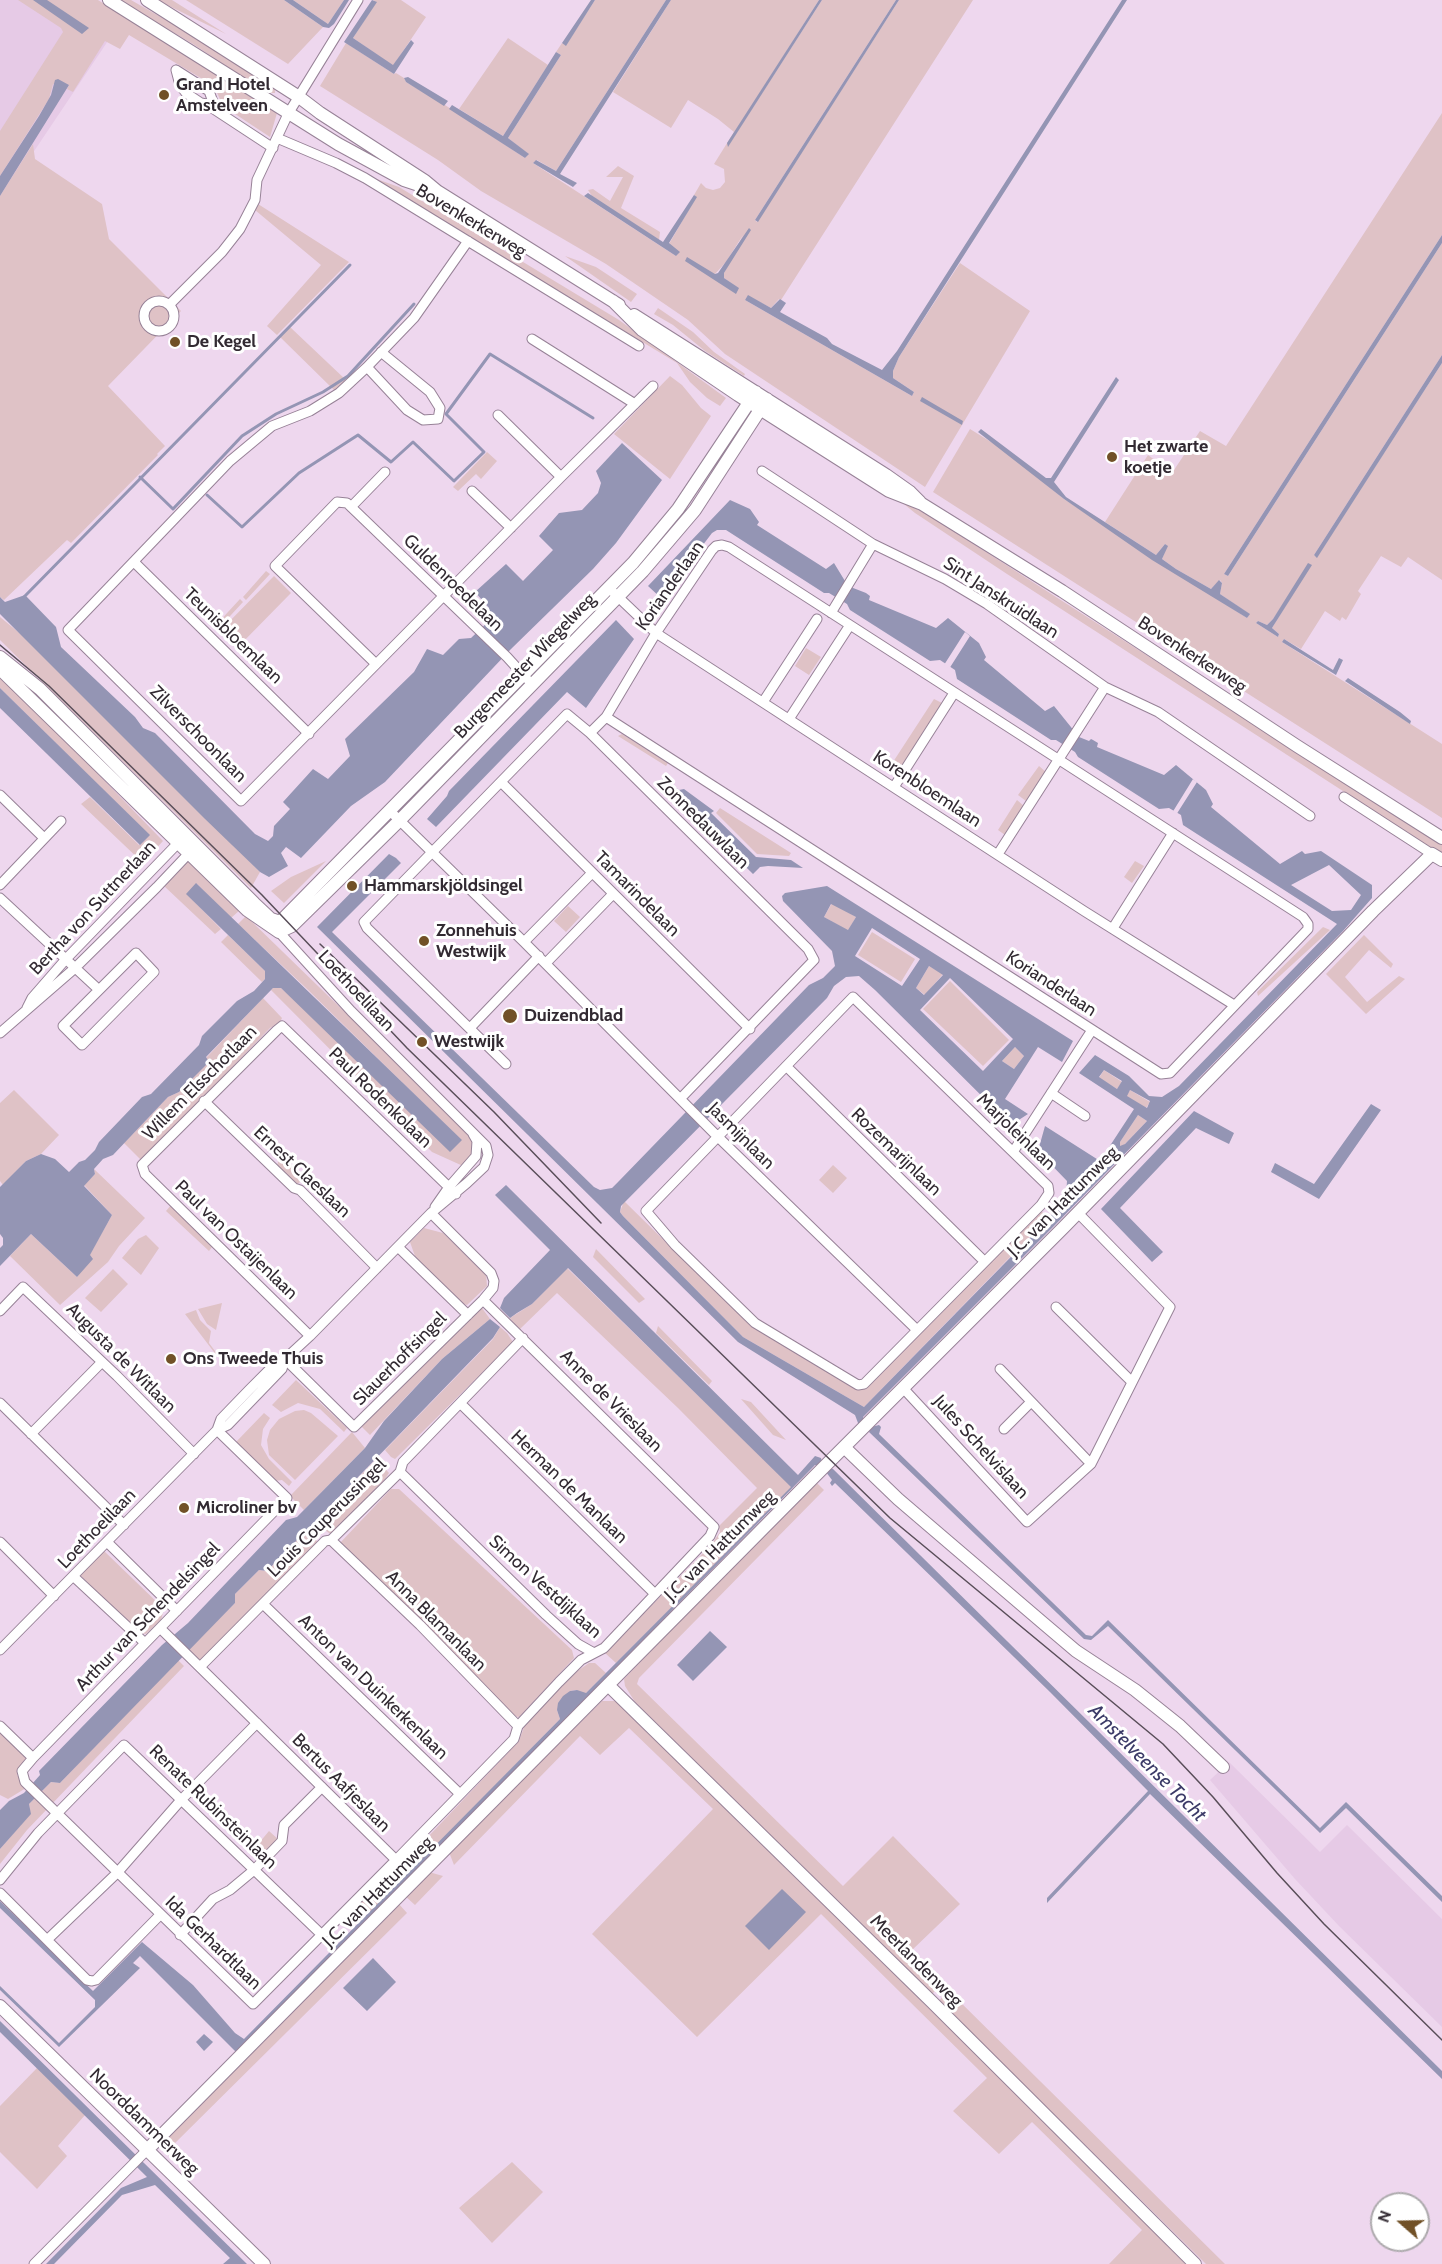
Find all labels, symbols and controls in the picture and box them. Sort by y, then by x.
place label: Grand Hotel Amstelveen [176,74,270,116]
marker: Grand Hotel Amstelveen [157,88,171,102]
street label: Bovenkerkerweg [412,180,530,262]
place label: De Kegel [187,331,256,353]
marker: De Kegel [168,335,182,349]
place label: Het zwarte koetje [1124,436,1208,478]
marker: Het zwarte koetje [1105,450,1119,464]
street label: Guldenroedelaan [399,530,507,636]
street label: Korianderlaan [631,537,709,635]
street label: Sint Janskruidlaan [939,553,1063,643]
street label: Teunisbloemlaan [179,583,287,689]
street label: Burgemeester Wiegelweg [450,589,600,743]
street label: Bovenkerkerweg [1134,612,1250,698]
street label: Zilverschoonlaan [145,681,251,787]
street label: Korenbloemlaan [869,746,985,832]
street label: Zonnedauwlaan [652,772,754,874]
street label: Bertha von Suttnerlaan [25,836,161,980]
street label: Tamarindelaan [590,847,684,941]
place label: Hammarskjöldsingel [364,875,523,897]
marker: Hammarskjöldsingel [345,879,359,893]
place label: Zonnehuis Westwijk [436,920,517,962]
marker: Zonnehuis Westwijk [417,934,431,948]
street label: Loethoelilaan [313,946,399,1036]
street label: Korianderlaan [1001,947,1101,1021]
place label: Duizendblad [524,1005,623,1027]
marker: Duizendblad [501,1007,519,1025]
street label: Willem Elsschotlaan [138,1021,262,1145]
place label: Westwijk [434,1031,504,1053]
marker: Westwijk [415,1035,429,1049]
street label: Paul Rodenkolaan [324,1043,436,1153]
street label: Marjoleinlaan [972,1089,1060,1175]
street label: Jasmijnlaan [703,1098,779,1174]
street label: Rozemarijnlaan [846,1104,946,1200]
street label: Ernest Claeslaan [249,1122,355,1222]
street label: J.C. van Hattumweg [1003,1142,1123,1262]
street label: Paul van Ostaijenlaan [170,1176,302,1304]
street label: Augusta de Witlaan [62,1299,180,1417]
street label: Slauerhoffsingel [349,1308,451,1410]
street label: Anne de Vrieslaan [555,1345,667,1457]
place label: Ons Tweede Thuis [183,1348,323,1370]
marker: Ons Tweede Thuis [164,1352,178,1366]
street label: Jules Schelvislaan [929,1391,1033,1503]
street label: Herman de Manlaan [506,1426,632,1548]
street label: Louis Couperussingel [263,1454,391,1582]
street label: Loethoelilaan [54,1485,140,1573]
street label: J.C. van Hattumweg [660,1486,780,1606]
place label: Microliner bv [196,1497,297,1519]
marker: Microliner bv [177,1501,191,1515]
street label: Simon Vestdijklaan [484,1531,606,1643]
street label: Arthur van Schendelsingel [71,1538,225,1696]
street label: Anna Blamanlaan [381,1566,491,1676]
street label: Anton van Duinkerkenlaan [294,1610,452,1764]
water label: Amstelveense Tocht [1083,1699,1211,1827]
street label: Bertus Aafjeslaan [287,1729,395,1837]
street label: Renate Rubinsteinlaan [145,1740,281,1874]
street label: J.C. van Hattumweg [318,1832,438,1952]
street label: Ida Gerhardtlaan [160,1892,266,1994]
street label: Meerlandenweg [865,1910,967,2012]
street label: Noorddammerweg [85,2064,203,2180]
north arrow [1370,2192,1430,2252]
text: N [1374,2208,1395,2225]

